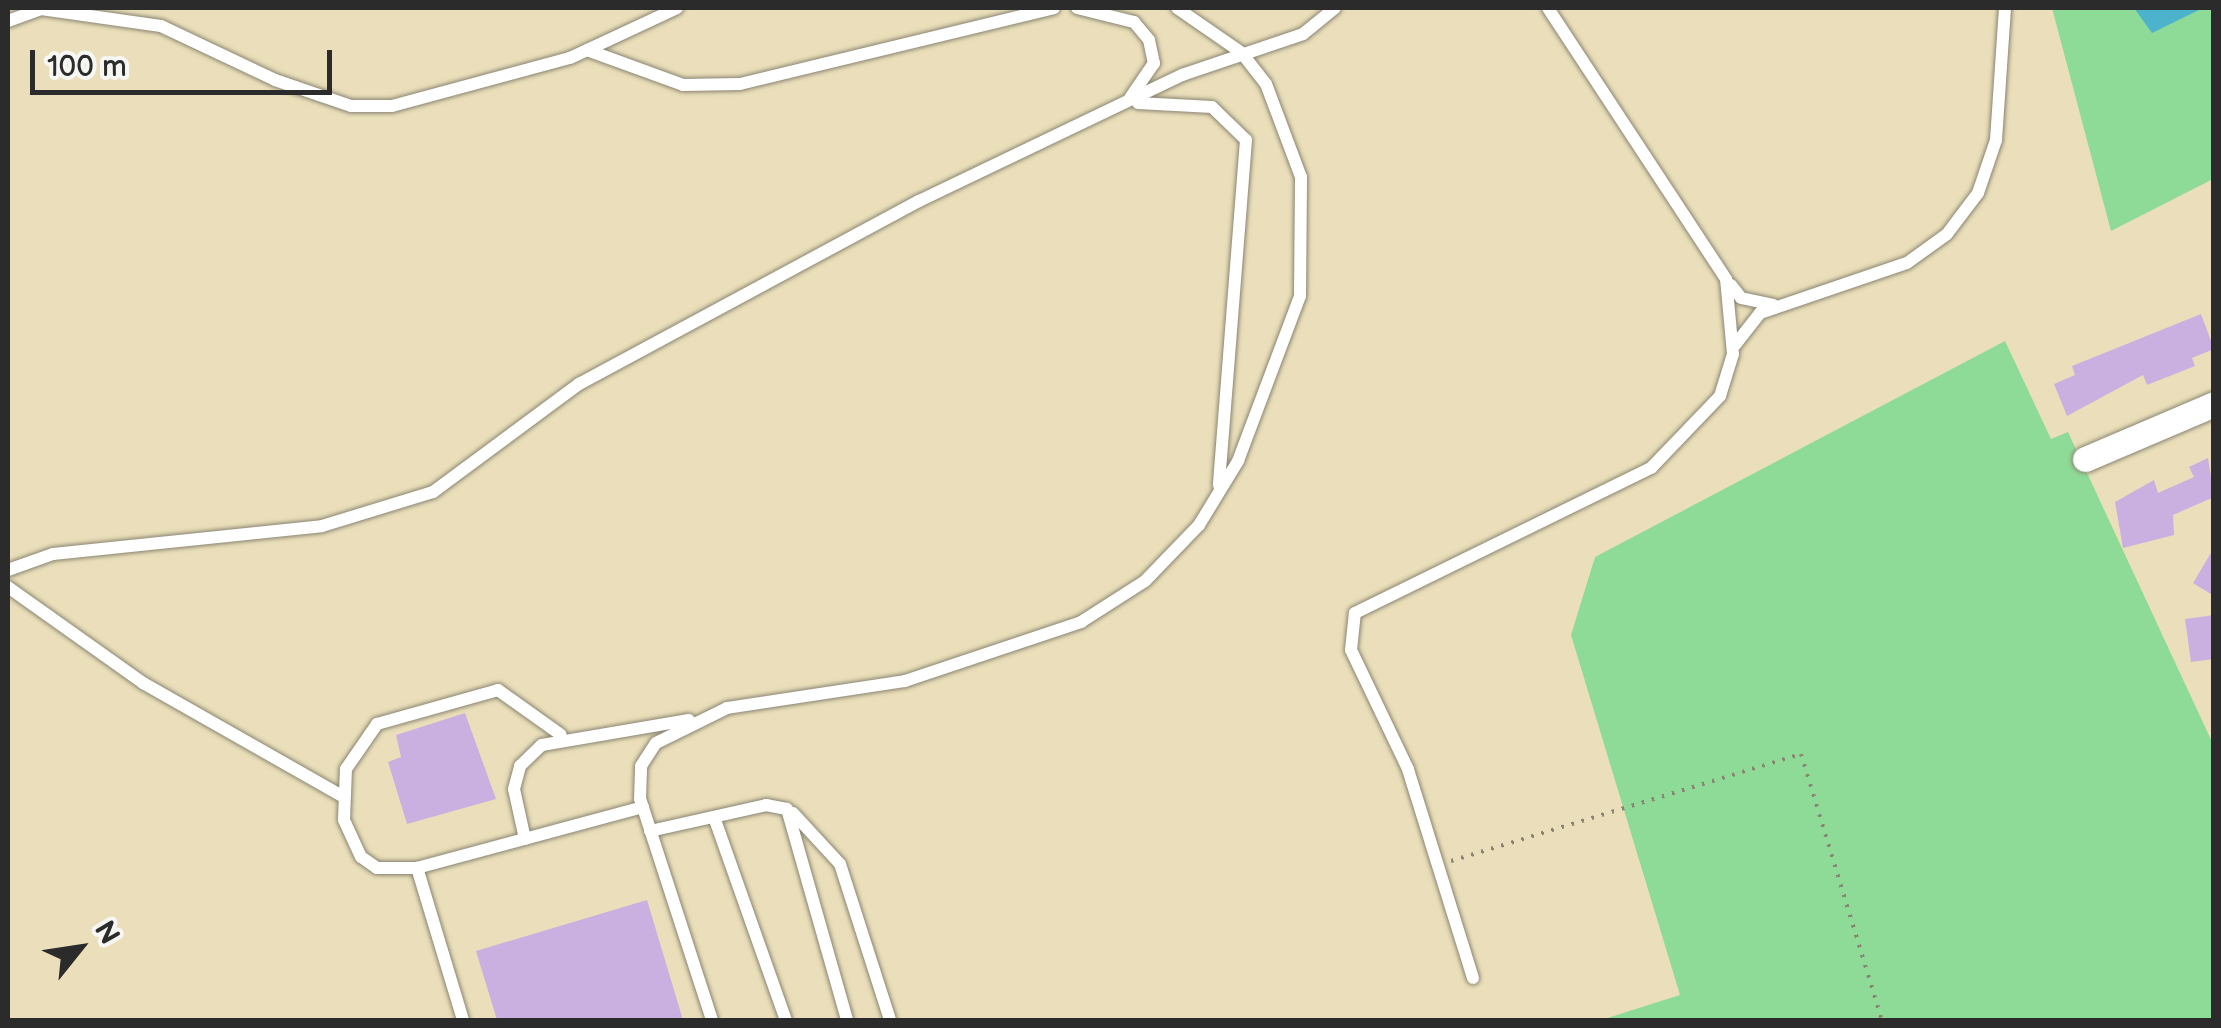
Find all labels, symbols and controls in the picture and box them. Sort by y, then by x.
scale bar [35,30,338,92]
text: 100 m [47,49,127,85]
north arrow [30,898,130,998]
text: N [87,915,126,950]

